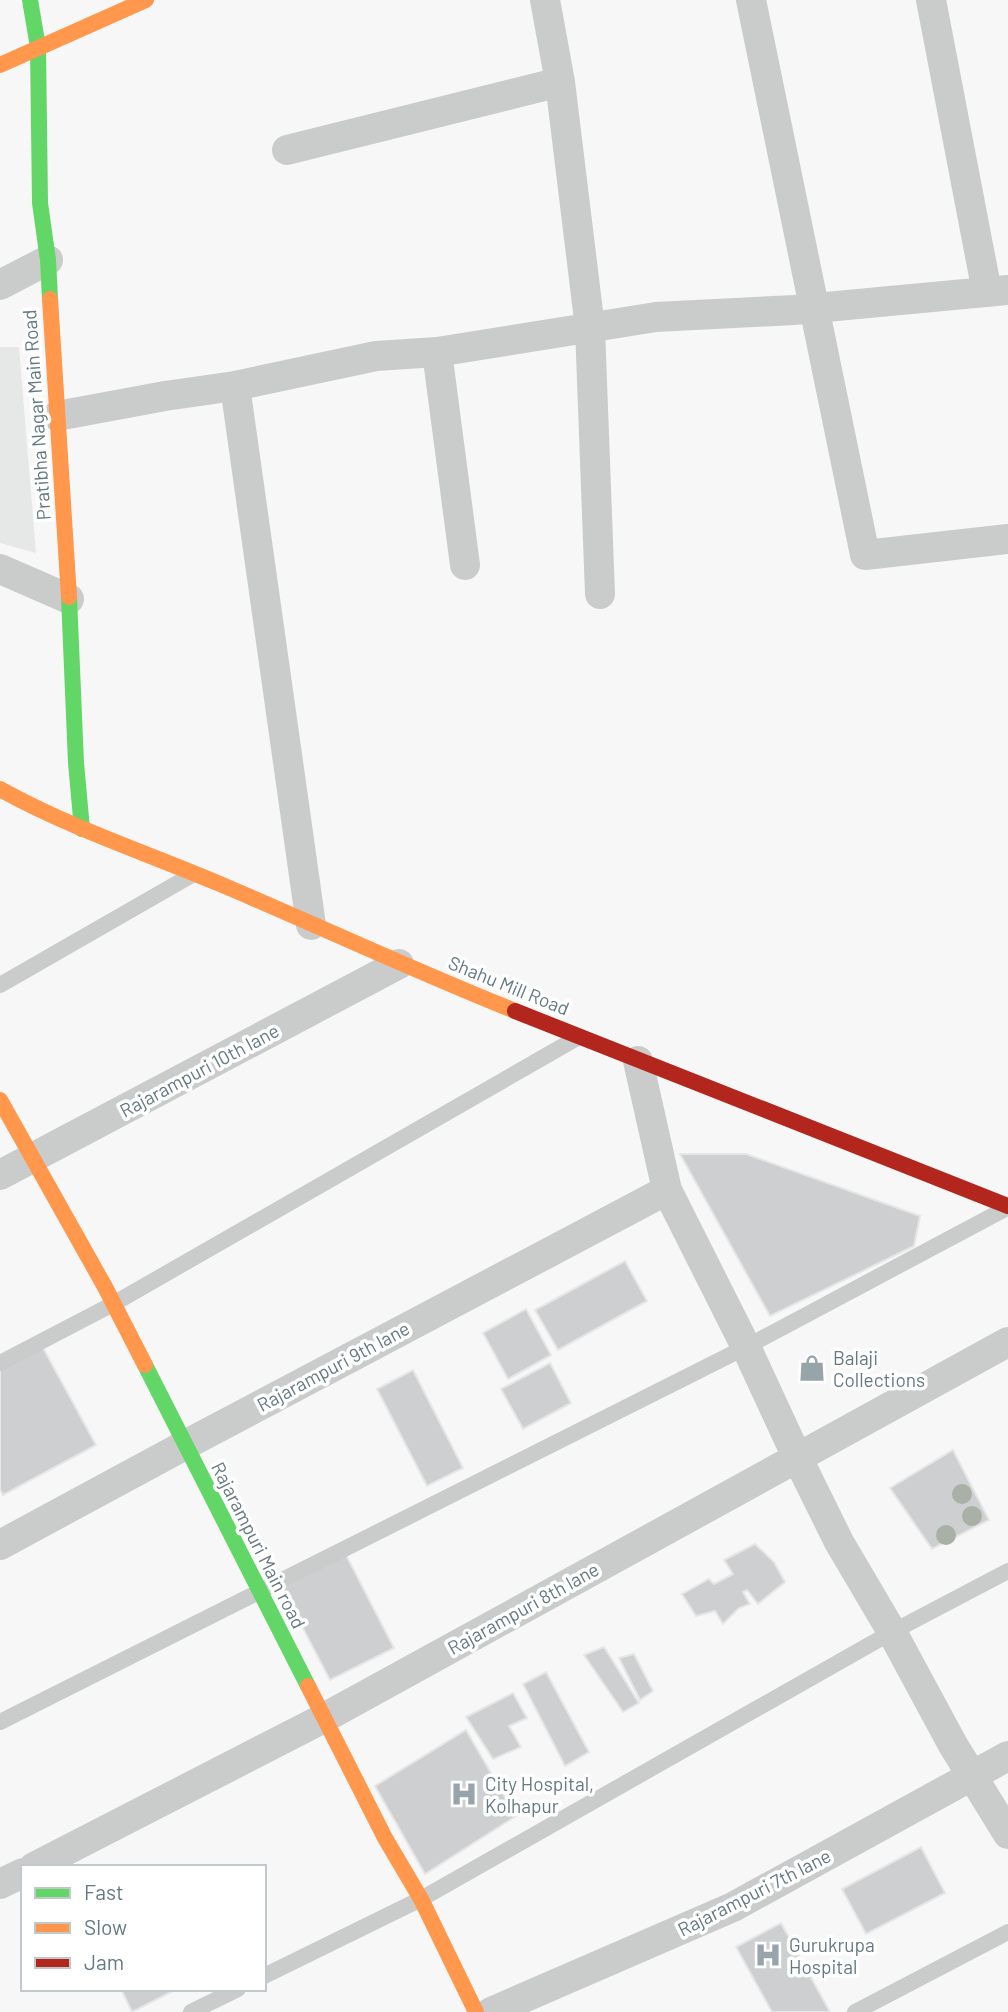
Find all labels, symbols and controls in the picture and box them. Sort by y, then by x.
street label: Pratibha Nagar Main Road [17,309,55,521]
street label: Shahu Mill Road [445,950,573,1020]
street label: Rajarampuri 10th lane [116,1018,282,1122]
street label: Rajarampuri 9th lane [253,1316,413,1416]
place label: Balaji Collections [833,1346,925,1391]
shop icon: Balaji Collections [797,1353,827,1383]
street label: Rajarampuri Main road [207,1458,311,1632]
street label: Rajarampuri 8th lane [443,1557,603,1659]
place label: City Hospital, Kolhapur [485,1772,594,1817]
hospital icon: City Hospital, Kolhapur [449,1779,479,1809]
street label: Rajarampuri 7th lane [674,1844,834,1940]
legend [21,1865,266,1991]
text: Fast [84,1879,124,1904]
text: Slow [84,1914,127,1939]
place label: Gurukrupa Hospital [789,1933,875,1978]
hospital icon: Gurukrupa Hospital [753,1940,783,1970]
text: Jam [84,1949,124,1974]

